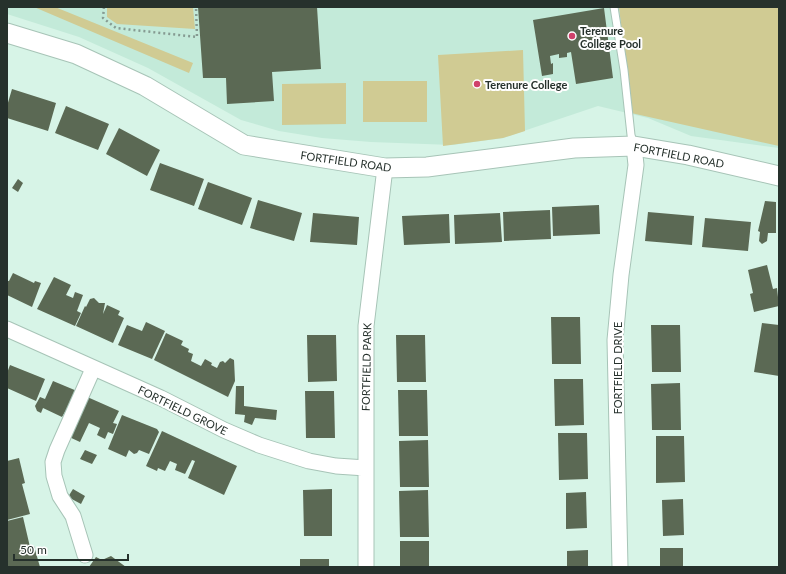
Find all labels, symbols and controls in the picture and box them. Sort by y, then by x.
place label: Terenure College Pool [580,24,641,50]
marker: Terenure College Pool [567,31,577,41]
place label: Terenure College [485,78,567,91]
marker: Terenure College [472,79,482,89]
street label: FORTFIELD ROAD [633,140,725,170]
street label: FORTFIELD ROAD [300,148,392,174]
street label: FORTFIELD PARK [359,322,373,411]
street label: FORTFIELD DRIVE [611,322,624,414]
street label: FORTFIELD GROVE [136,383,230,437]
scale bar [14,536,128,562]
text: 50 m [20,542,47,557]

